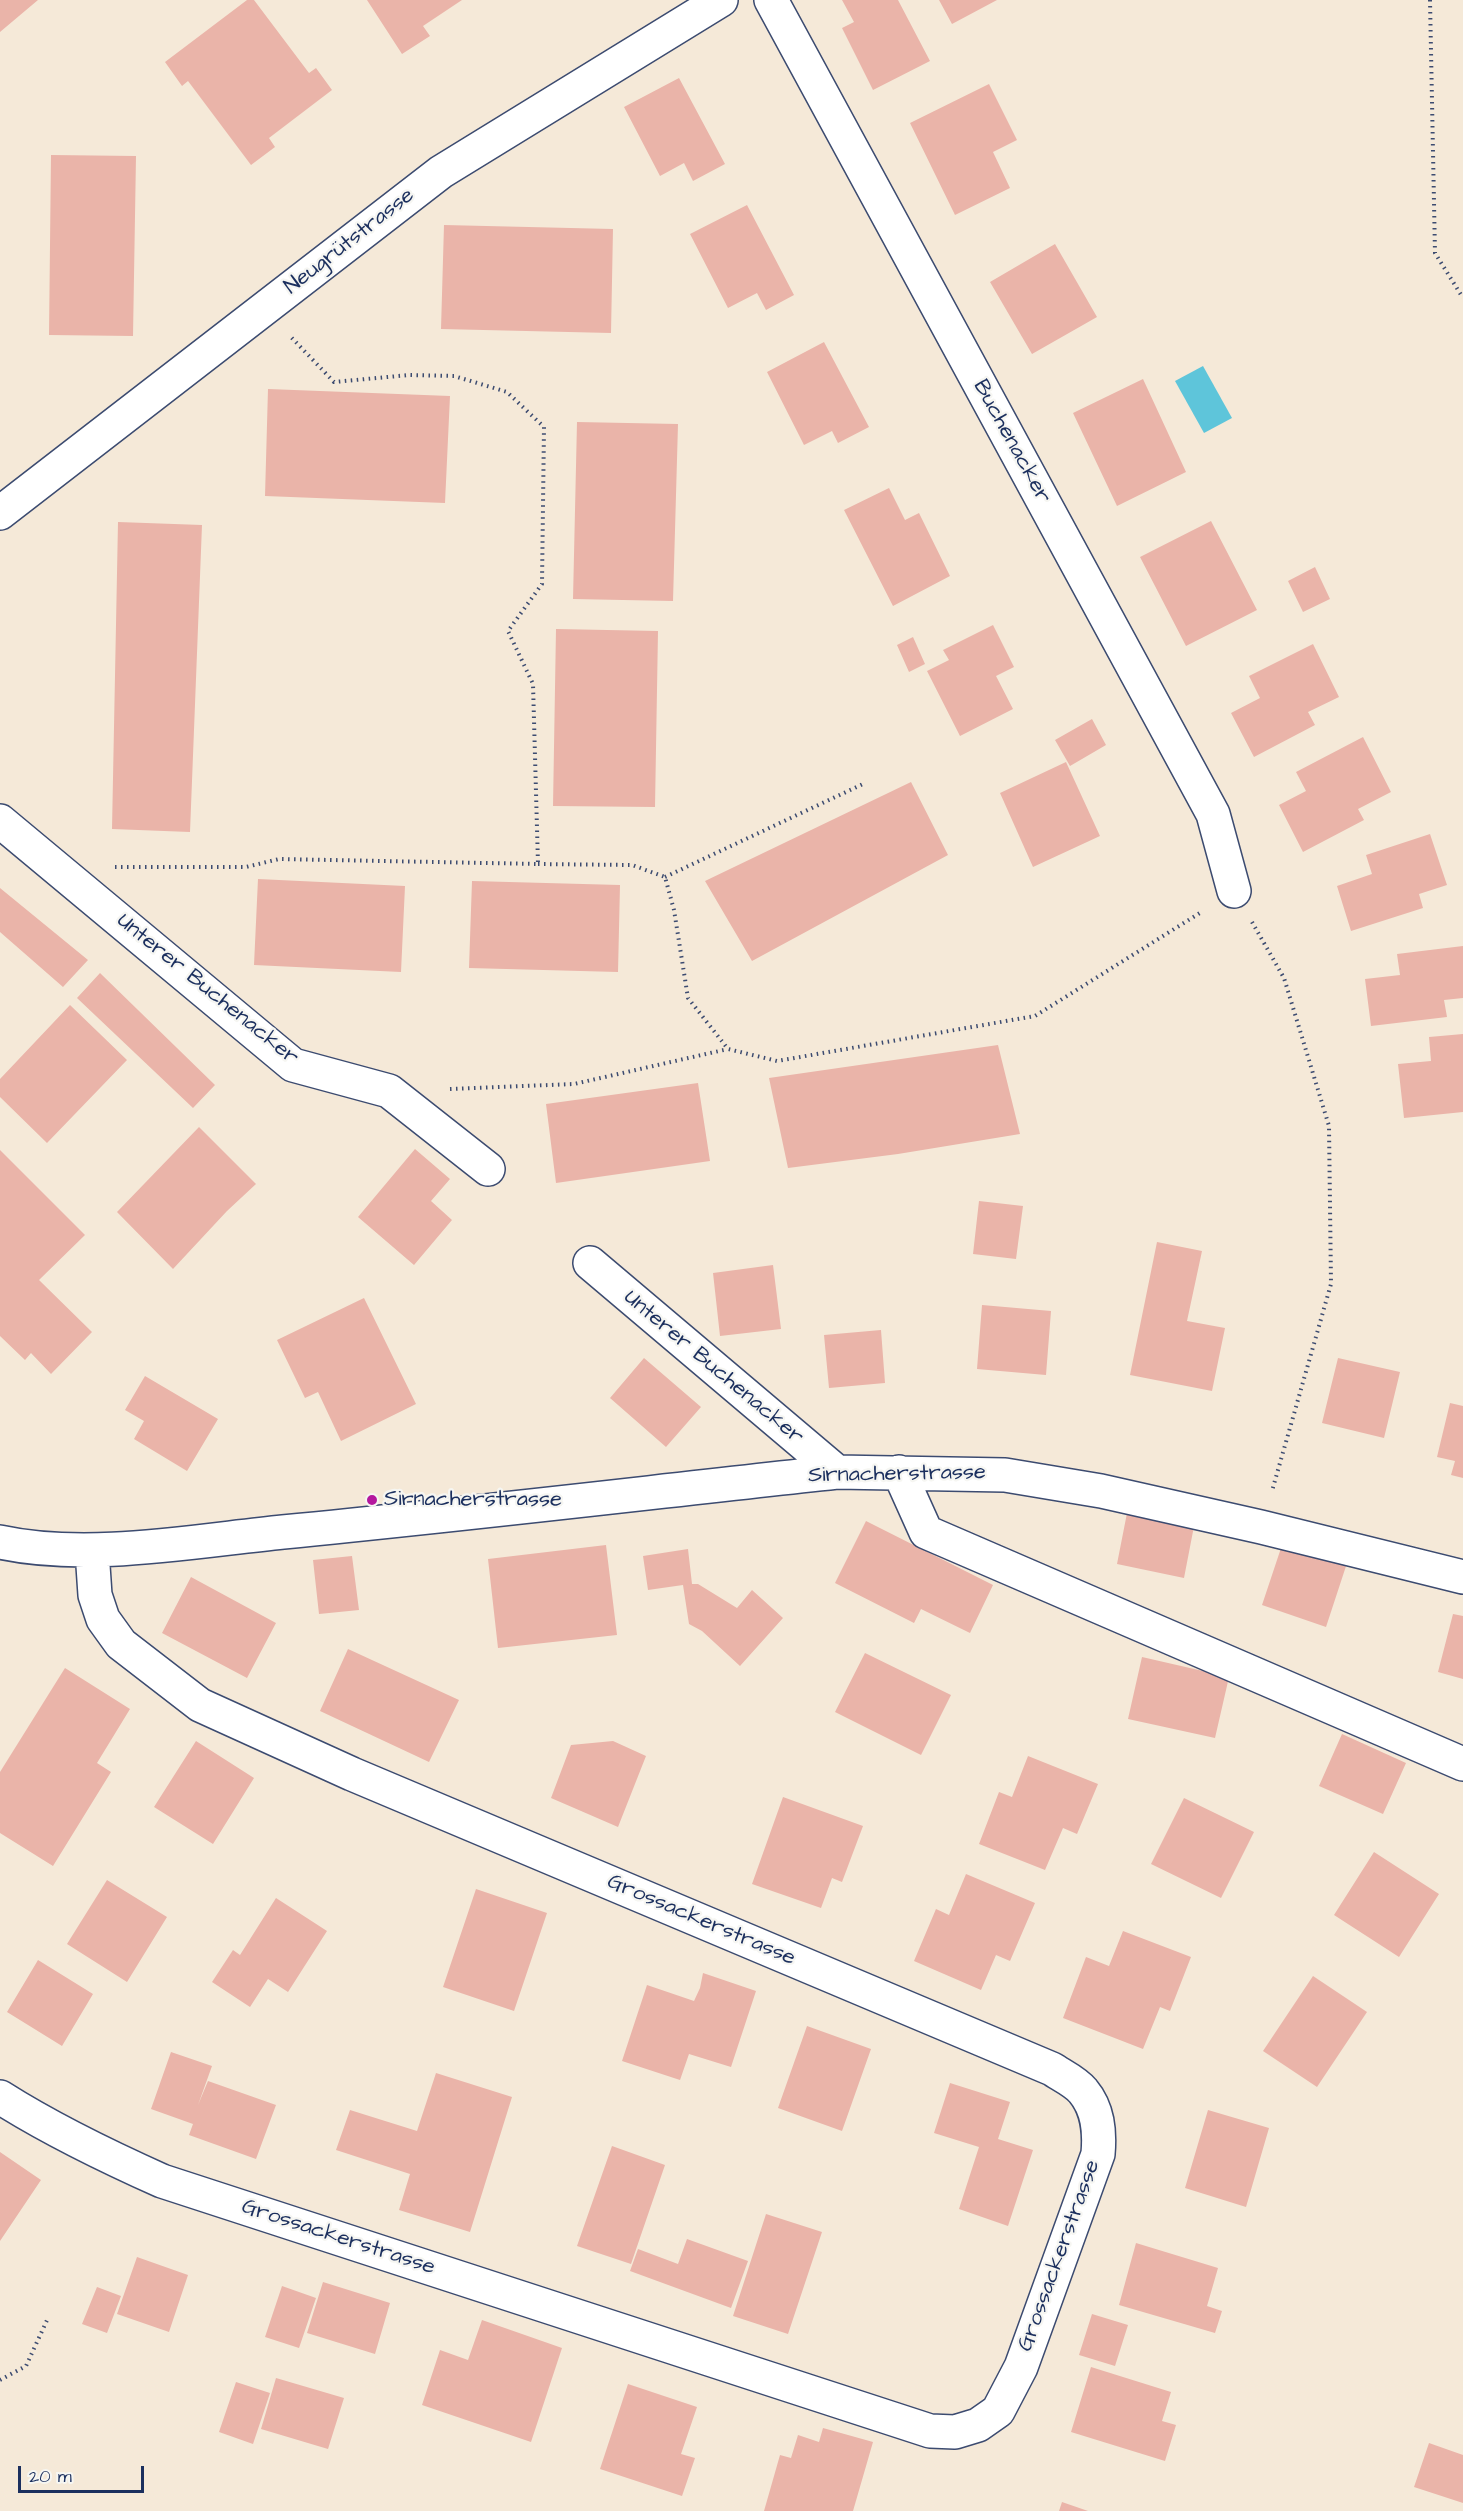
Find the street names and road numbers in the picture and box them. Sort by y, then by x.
street label: Neugrütstrasse [280,183,420,301]
street label: Buchenacker [966,376,1056,508]
street label: Unterer Buchenacker [111,909,303,1071]
street label: Unterer Buchenacker [618,1285,808,1451]
street label: Sirnacherstrasse [808,1460,986,1490]
street label: Grossackerstrasse [603,1869,799,1973]
street label: Grossackerstrasse [1013,2157,1107,2355]
street label: Grossackerstrasse [238,2194,438,2282]

